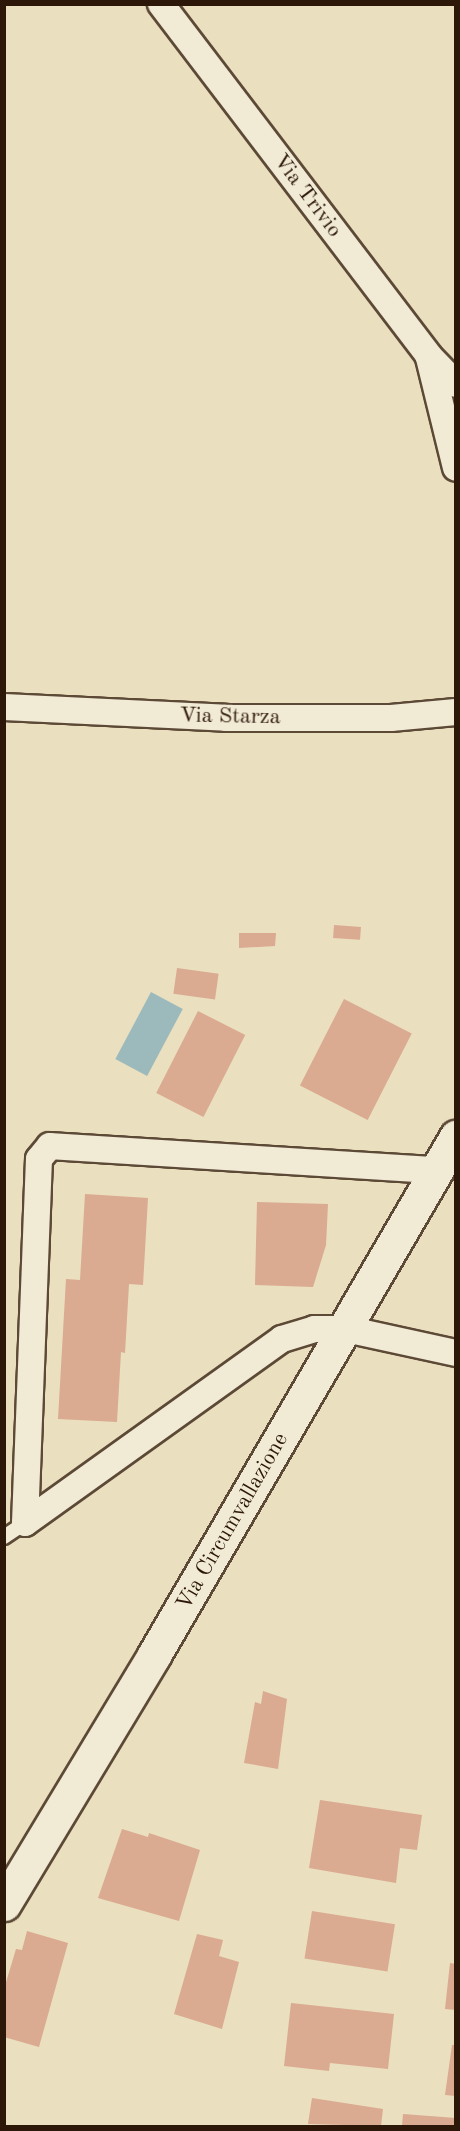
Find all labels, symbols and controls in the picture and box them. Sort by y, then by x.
street label: Via Trivio [267,149,347,243]
street label: Via Starza [179,703,281,731]
street label: Via Circumvallazione [171,1429,295,1615]

